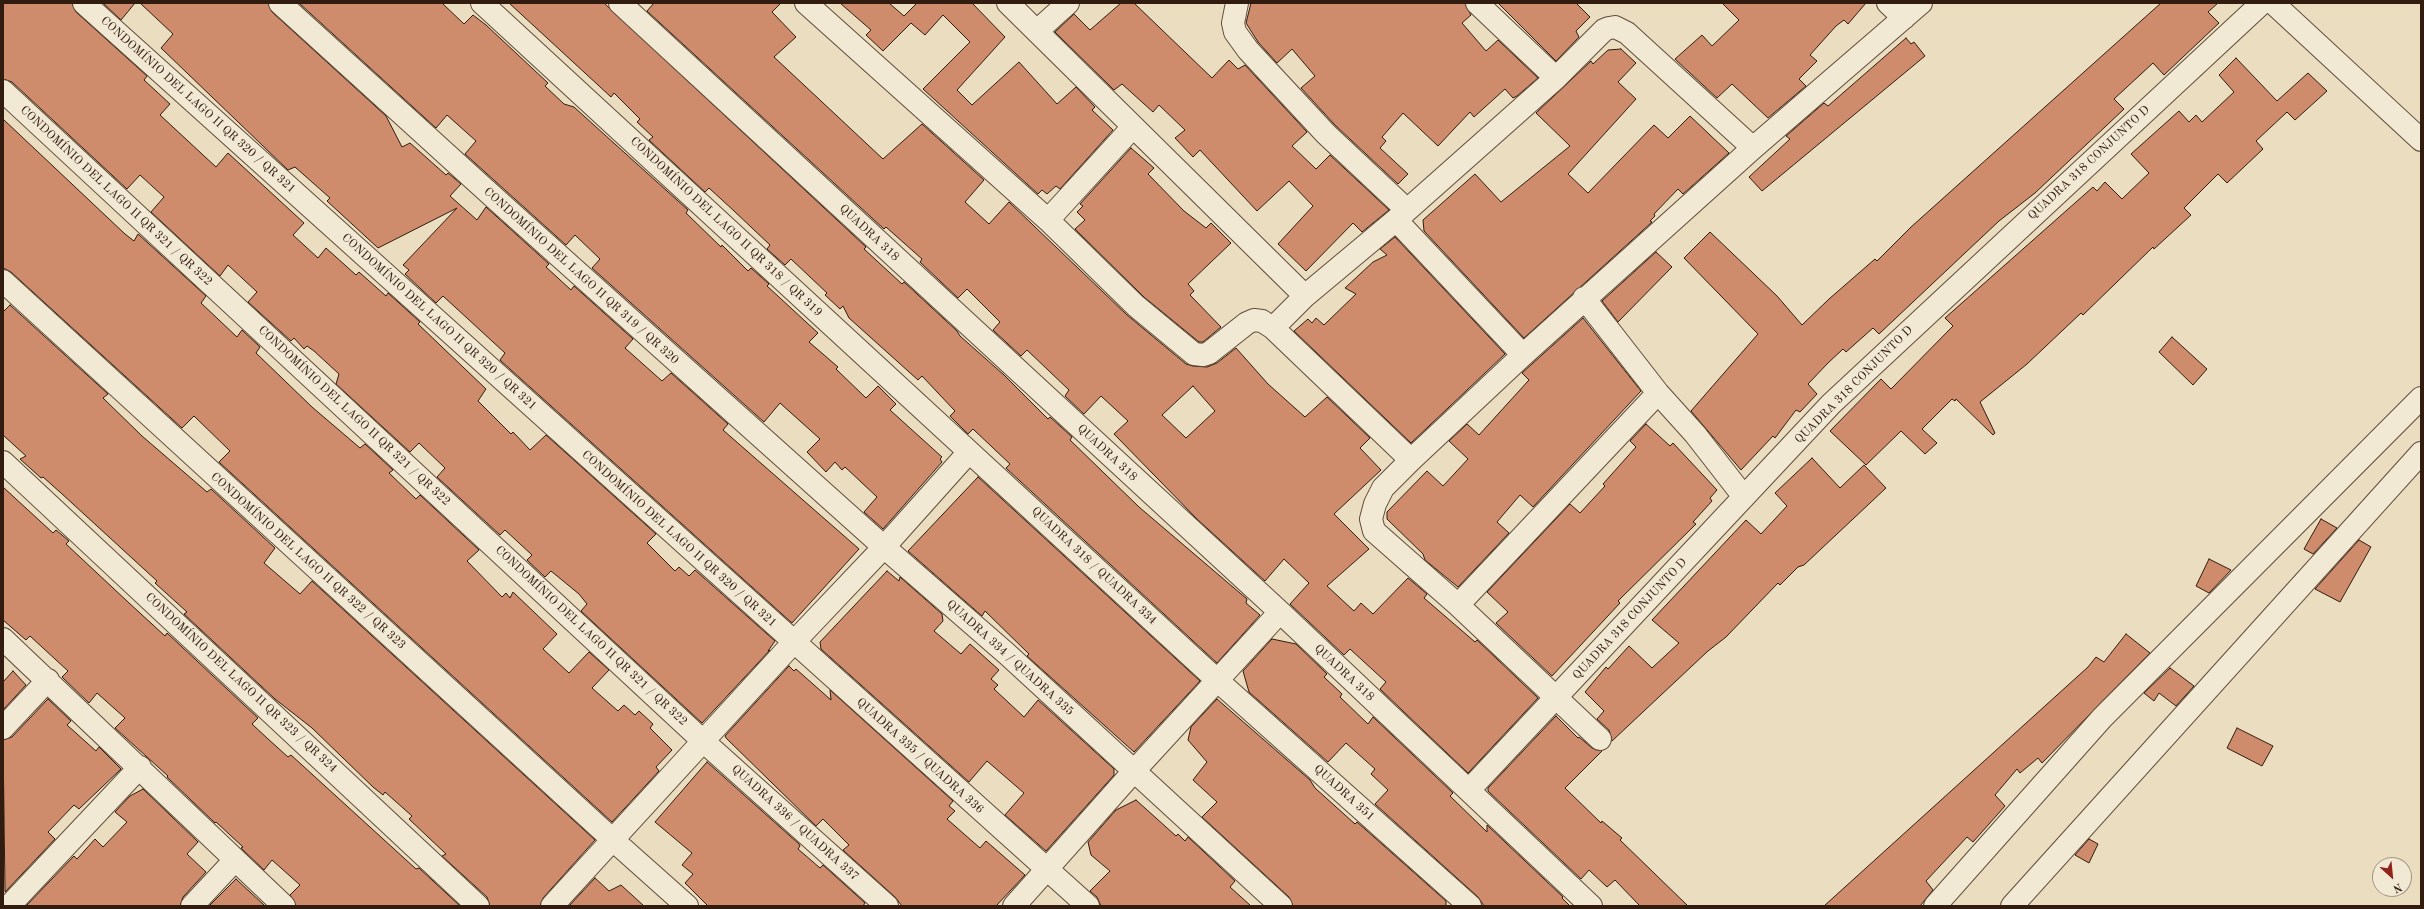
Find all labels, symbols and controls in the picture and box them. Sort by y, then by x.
street label: CONDOMÍNIO DEL LAGO II QR 320 / QR 321 [98,14,298,196]
street label: CONDOMÍNIO DEL LAGO II QR 321 / QR 322 [17,103,215,289]
street label: QUADRA 318 CONJUNTO D [2025,103,2153,223]
street label: CONDOMÍNIO DEL LAGO II QR 318 / QR 319 [627,134,825,320]
street label: CONDOMÍNIO DEL LAGO II QR 319 / QR 320 [481,185,681,367]
street label: QUADRA 318 [836,201,902,265]
street label: CONDOMÍNIO DEL LAGO II QR 320 / QR 321 [339,231,539,413]
street label: CONDOMÍNIO DEL LAGO II QR 321 / QR 322 [255,323,453,509]
street label: QUADRA 318 CONJUNTO D [1792,323,1916,447]
street label: QUADRA 318 [1074,421,1140,485]
street label: CONDOMÍNIO DEL LAGO II QR 320 / QR 321 [579,448,779,630]
street label: CONDOMÍNIO DEL LAGO II QR 322 / QR 323 [208,470,408,652]
street label: QUADRA 318 / QUADRA 334 [1028,504,1160,628]
street label: CONDOMÍNIO DEL LAGO II QR 321 / QR 322 [492,543,690,729]
street label: QUADRA 318 CONJUNTO D [1570,555,1690,683]
street label: CONDOMÍNIO DEL LAGO II QR 323 / QR 324 [142,590,340,776]
street label: QUADRA 334 / QUADRA 335 [943,597,1077,719]
street label: QUADRA 318 [1311,641,1377,705]
street label: QUADRA 335 / QUADRA 336 [853,695,987,817]
street label: QUADRA 336 / QUADRA 337 [728,762,862,884]
street label: QUADRA 351 [1311,762,1377,824]
north arrow [2372,857,2412,897]
text: N [2391,880,2403,894]

